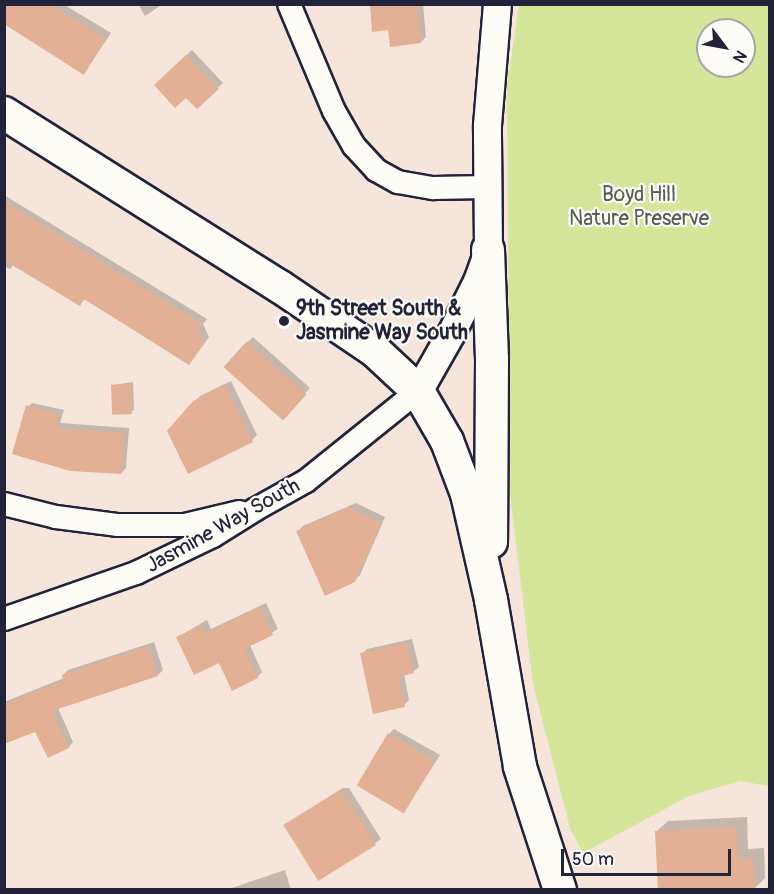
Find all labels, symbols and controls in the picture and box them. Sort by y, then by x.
north arrow [696,18,756,78]
text: N [728,47,751,66]
park label: Boyd Hill Nature Preserve [569,182,709,232]
place label: 9th Street South & Jasmine Way South [296,296,468,346]
marker: 9th Street South & Jasmine Way South [277,314,291,328]
street label: Jasmine Way South [142,473,304,579]
scale bar [564,837,734,875]
text: 50 m [572,848,614,871]

